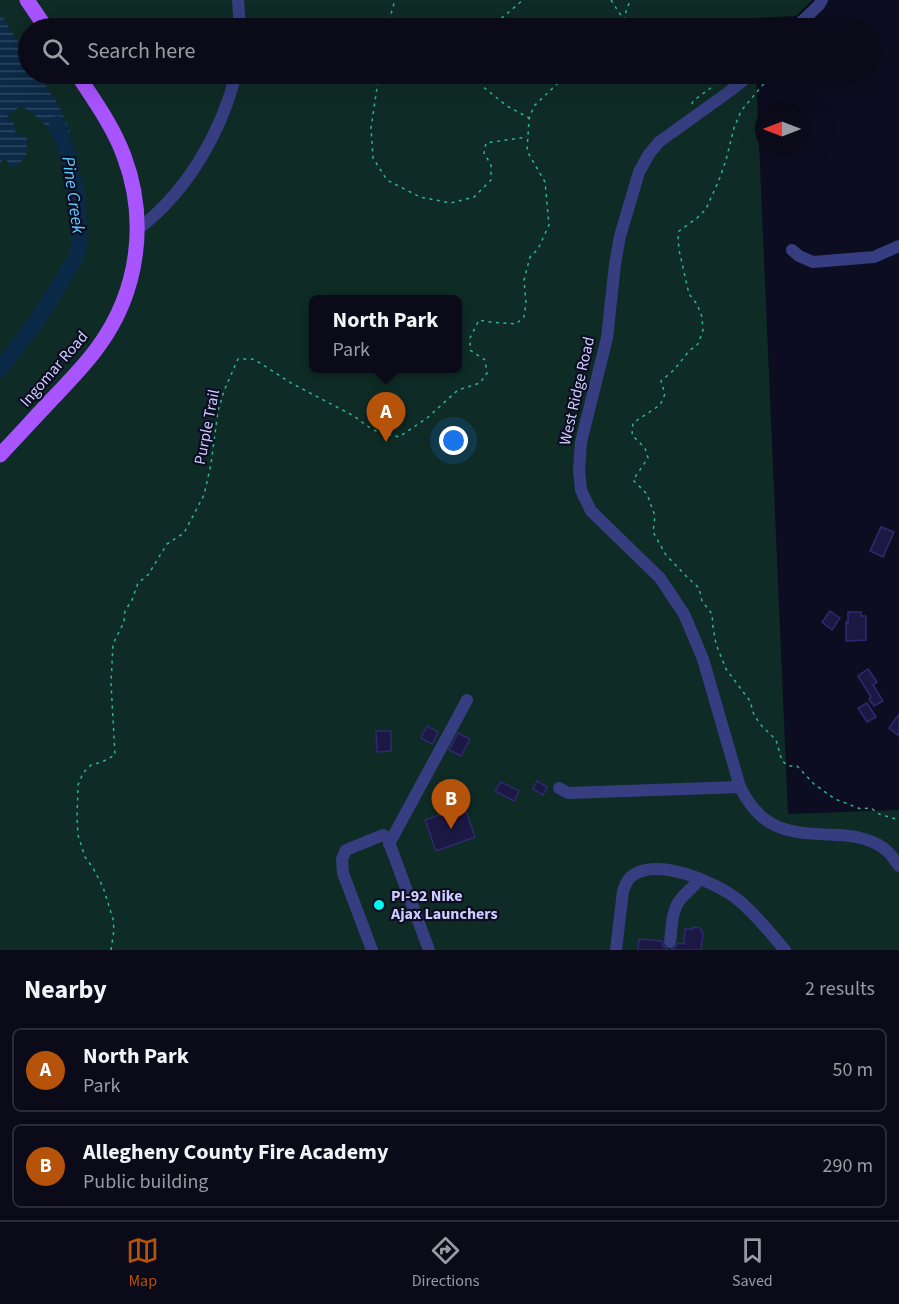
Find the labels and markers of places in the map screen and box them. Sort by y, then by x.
pin: A [366,392,406,442]
pin: B [432,780,470,829]
place label: PI-92 Nike Ajax Launchers [390,885,498,925]
marker: PI-92 Nike Ajax Launchers [372,898,386,912]

